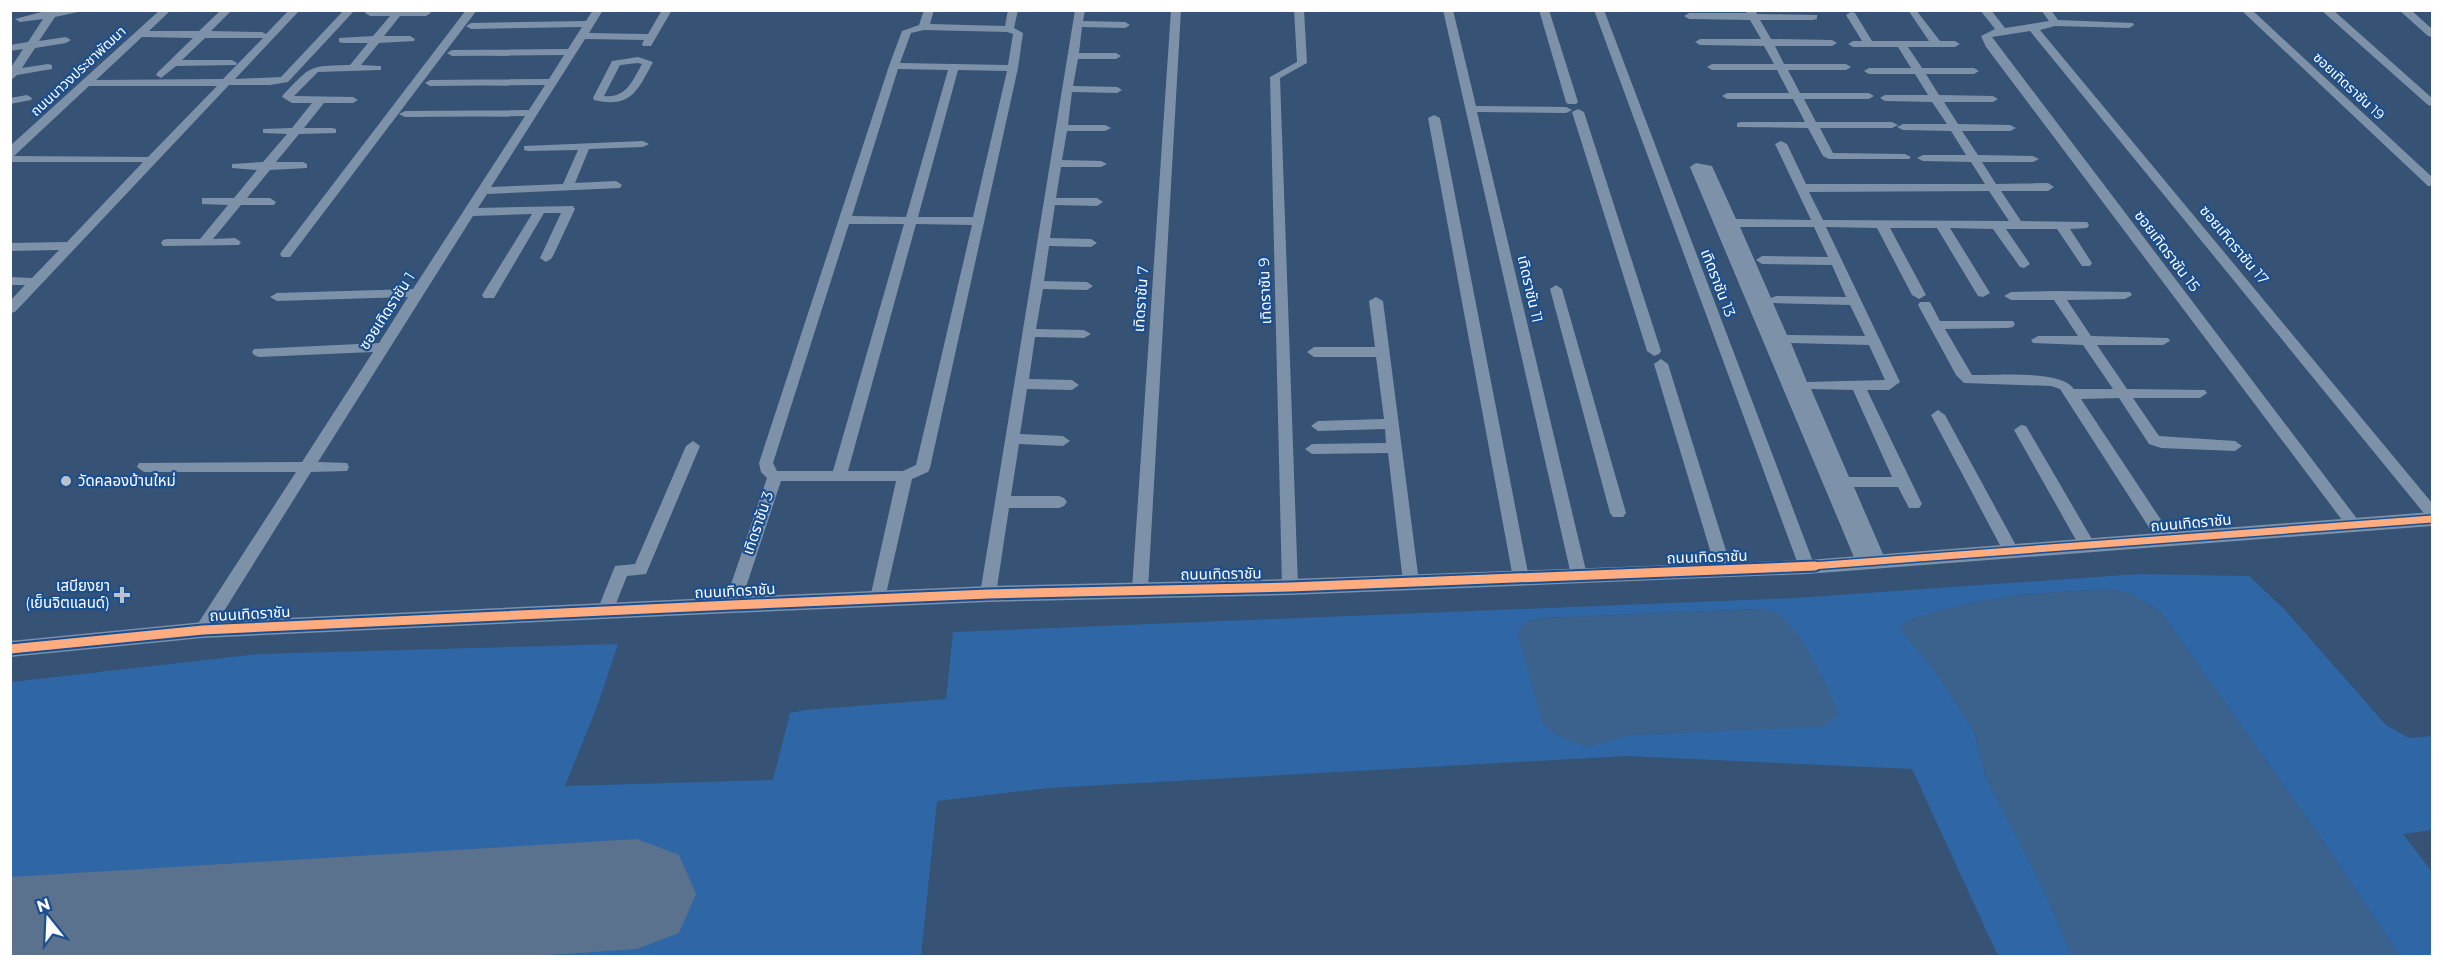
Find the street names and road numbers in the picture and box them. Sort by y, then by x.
street label: ถนนนาวงประชาพัฒนา [26,22,130,120]
street label: ซอยเทิดราชัน 19 [2309,48,2389,124]
street label: ซอยเทิดราชัน 17 [2196,201,2273,288]
street label: ซอยเทิดราชัน 15 [2131,206,2204,295]
street label: เทิดราชัน 13 [1697,246,1740,320]
street label: เทิดราชัน 11 [1514,253,1547,324]
street label: เทิดราชัน 9 [1254,257,1275,325]
street label: เทิดราชัน 7 [1129,265,1152,333]
street label: ซอยเทิดราชัน 1 [354,268,419,353]
street label: เทิดราชัน 3 [738,489,777,557]
street label: ถนนเทิดราชัน [2150,510,2232,535]
street label: ถนนเทิดราชัน [1666,546,1748,567]
street label: ถนนเทิดราชัน [1180,563,1262,584]
street label: ถนนเทิดราชัน [694,579,776,602]
street label: ถนนเทิดราชัน [209,602,291,625]

